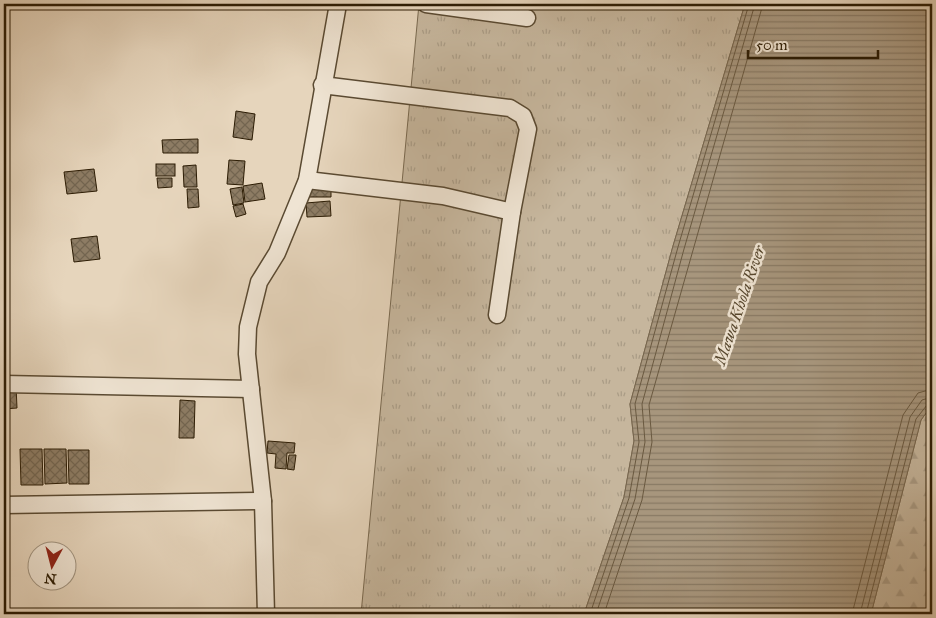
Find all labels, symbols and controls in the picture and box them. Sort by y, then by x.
scale bar [748,28,878,60]
text: 50 m [756,36,788,54]
water label: Mawa Khola River [709,242,769,369]
north arrow [28,540,78,590]
text: N [43,569,57,588]

